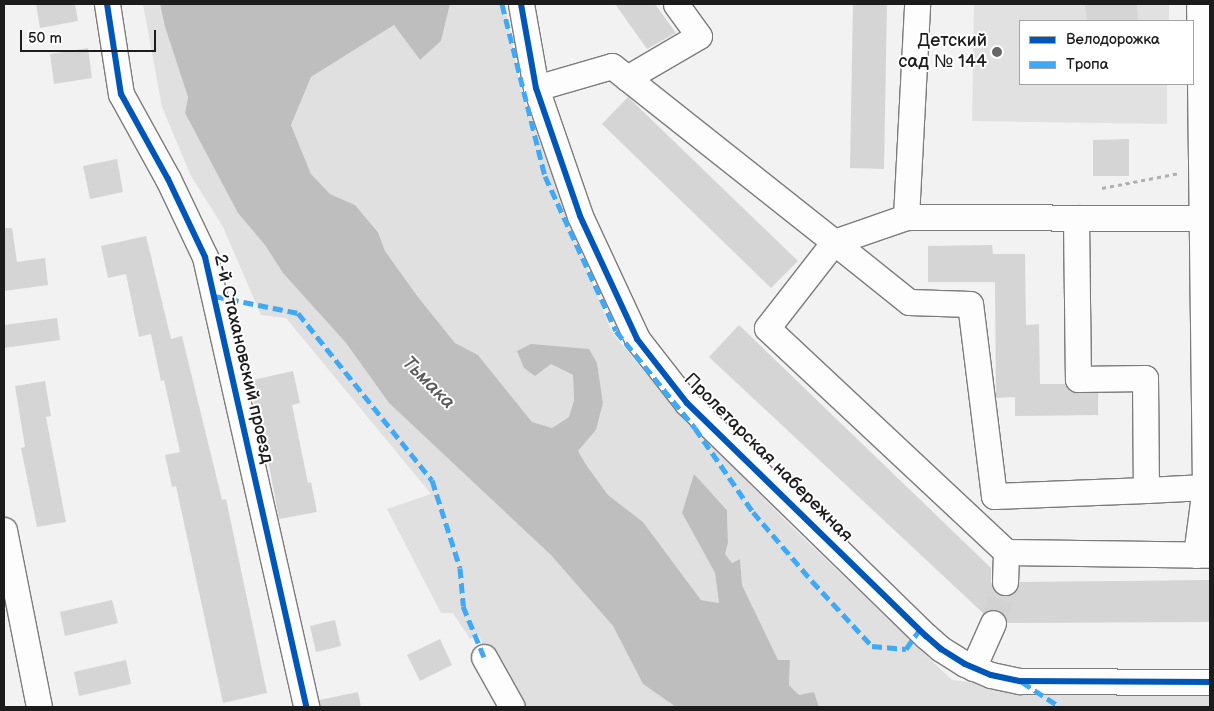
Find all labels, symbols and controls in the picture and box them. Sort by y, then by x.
scale bar [22,20,159,52]
legend [1019,20,1194,85]
text: 50 m [28,29,62,48]
text: Велодорожка [1066,30,1160,49]
place label: Детский сад № 144 [899,31,987,74]
marker: Детский сад № 144 [991,46,1003,58]
text: Тропа [1066,55,1109,74]
street label: 2-й Стахановский проезд [208,252,278,466]
water label: Тьмака [397,352,459,414]
street label: Пролетарская набережная [679,369,857,547]

